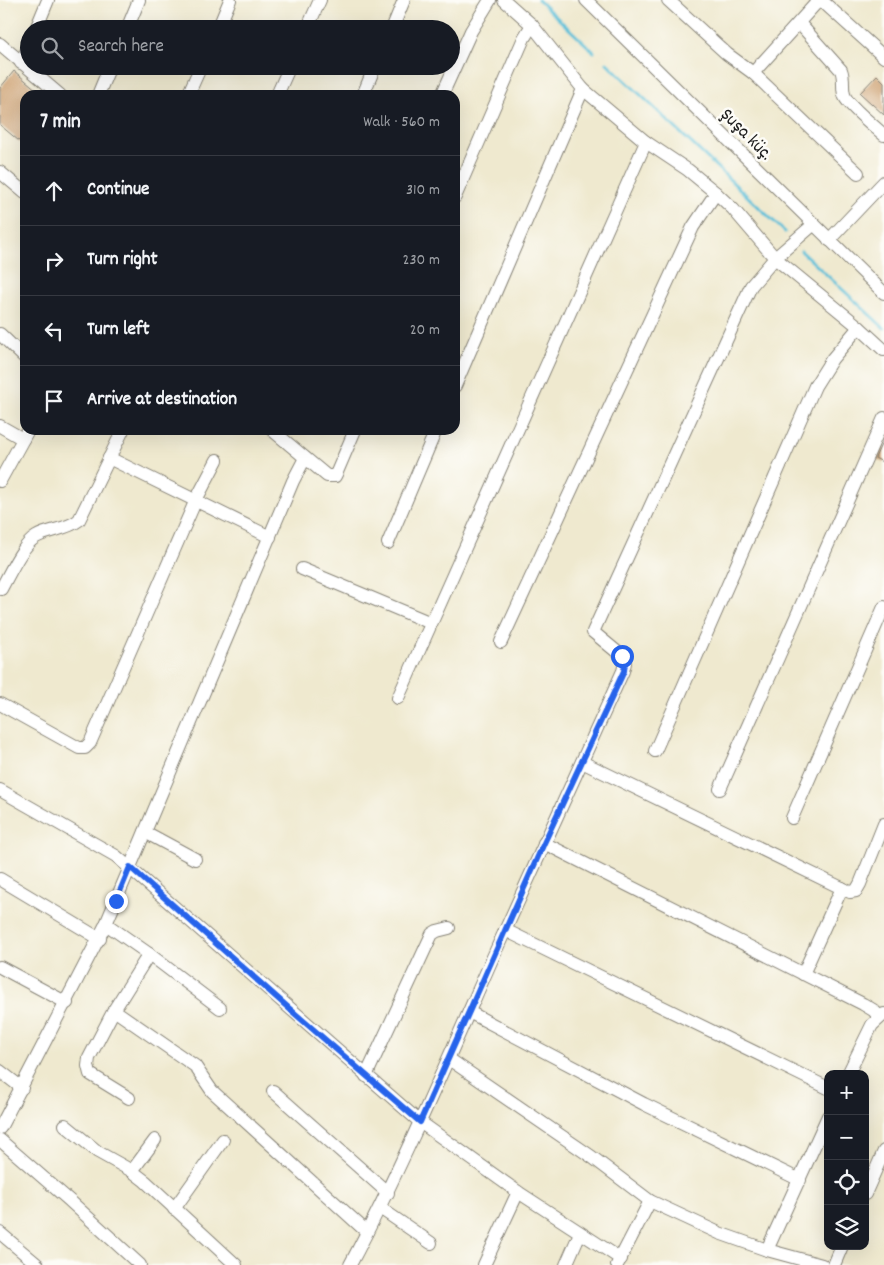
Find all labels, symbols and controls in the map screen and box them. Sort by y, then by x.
search box [20,20,460,75]
icon: search [38,34,66,62]
text: Search here [78,34,164,61]
street label: Şuşa küç. [713,103,778,168]
text: 7 min [40,108,81,138]
text: Walk · 560 m [363,111,440,134]
icon: ahead [40,177,68,205]
text: Continue [87,177,149,204]
text: 310 m [406,179,440,202]
icon: right [40,247,68,275]
text: Turn right [87,247,158,274]
text: 230 m [403,249,440,272]
icon: left [40,317,68,345]
text: Turn left [87,317,150,344]
text: 20 m [410,319,440,342]
icon: arrive [40,387,68,415]
text: Arrive at destination [87,387,237,414]
route start [611,645,634,668]
route end [105,890,128,913]
map controls [824,1070,869,1250]
button: + [824,1070,869,1115]
button: − [824,1115,869,1160]
button: locate [824,1160,869,1205]
button: layers [824,1205,869,1250]

